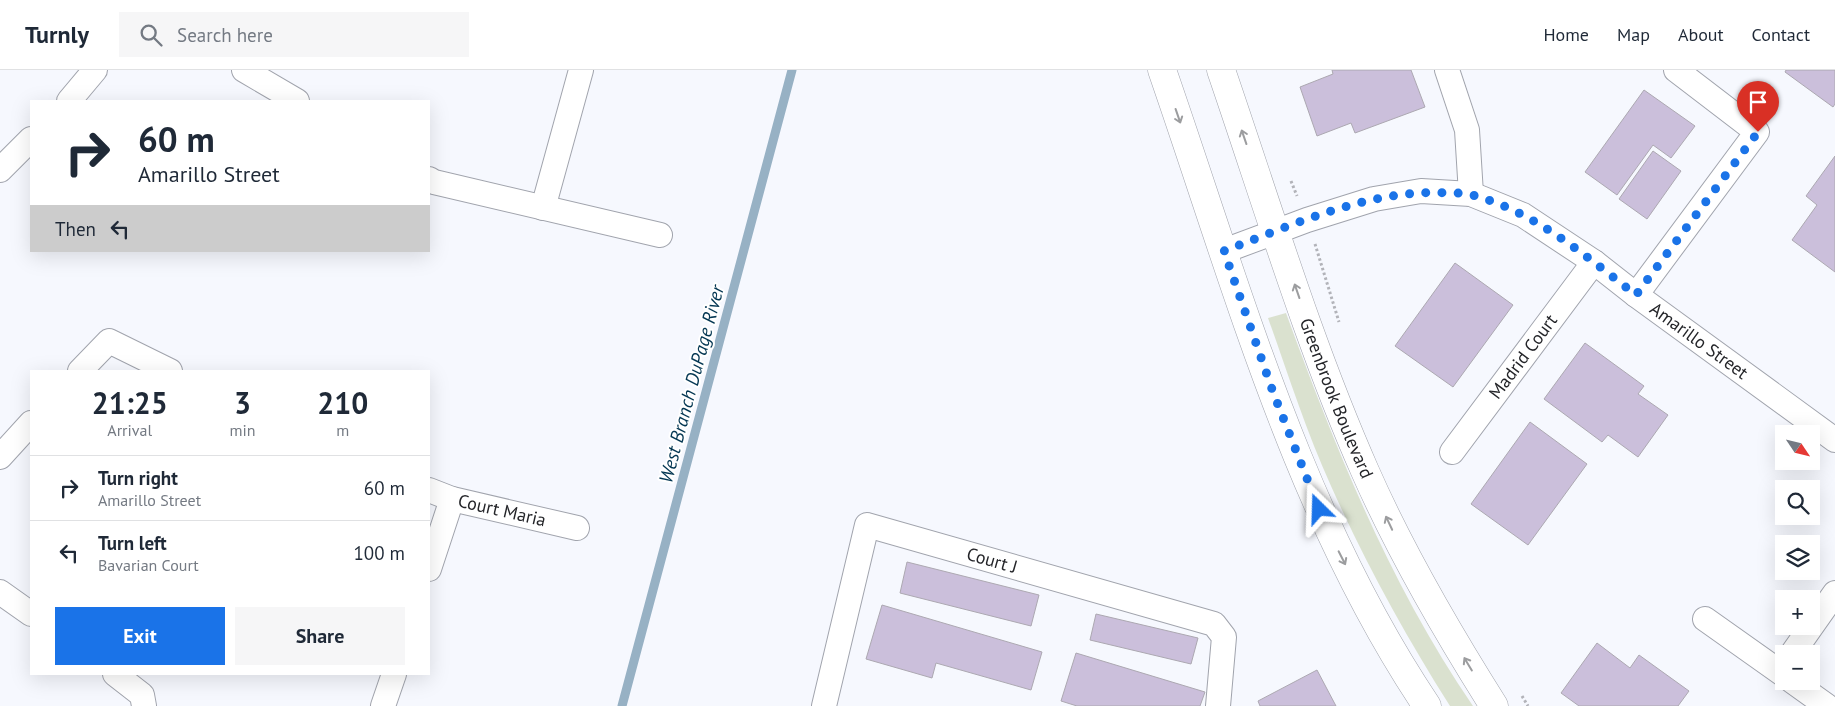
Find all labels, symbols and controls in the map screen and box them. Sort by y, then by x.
search box [119,12,469,57]
text: Turnly [25,19,89,50]
icon: search [137,21,165,49]
text: Search here [177,23,273,47]
text: Home [1543,23,1589,46]
text: Map [1617,23,1650,46]
text: About [1678,23,1724,46]
text: Contact [1752,23,1810,46]
pin [1737,81,1779,132]
icon: arrive [1744,88,1772,116]
one-way arrow [1173,108,1183,124]
text: 60 m [138,116,215,162]
icon: right [55,120,120,185]
one-way arrow [1239,130,1248,145]
text: Amarillo Street [138,160,280,188]
icon: left [106,215,134,243]
text: Then [55,217,96,241]
water label: West Branch DuPage River [653,281,729,486]
one-way arrow [1292,283,1301,299]
street label: Amarillo Street [1645,297,1753,384]
street label: Madrid Court [1484,309,1562,403]
street label: Greenbrook Boulevard [1295,315,1379,482]
text: 21:25 [92,383,168,422]
text: 3 [234,383,251,422]
text: 210 [317,383,368,422]
text: Arrival [107,420,152,440]
text: min [230,420,256,440]
text: m [336,420,349,440]
north arrow [1775,425,1820,470]
map controls [1775,425,1820,690]
text: Turn right [98,466,178,490]
icon: right [55,474,83,502]
text: 60 m [364,476,405,500]
button: search [1775,480,1820,525]
position arrow [1292,482,1344,534]
street label: Court Maria [456,489,548,531]
text: Amarillo Street [98,490,201,510]
one-way arrow [1383,516,1393,531]
text: Turn left [98,531,167,555]
button: layers [1775,535,1820,580]
icon: left [55,539,83,567]
text: 100 m [353,541,405,565]
street label: Court J [964,542,1020,578]
one-way arrow [1338,550,1347,565]
text: Bavarian Court [98,555,199,575]
button: + [1775,590,1820,635]
button: Exit [55,607,225,665]
button: Share [235,607,405,665]
button: − [1775,645,1820,690]
one-way arrow [1463,658,1473,672]

